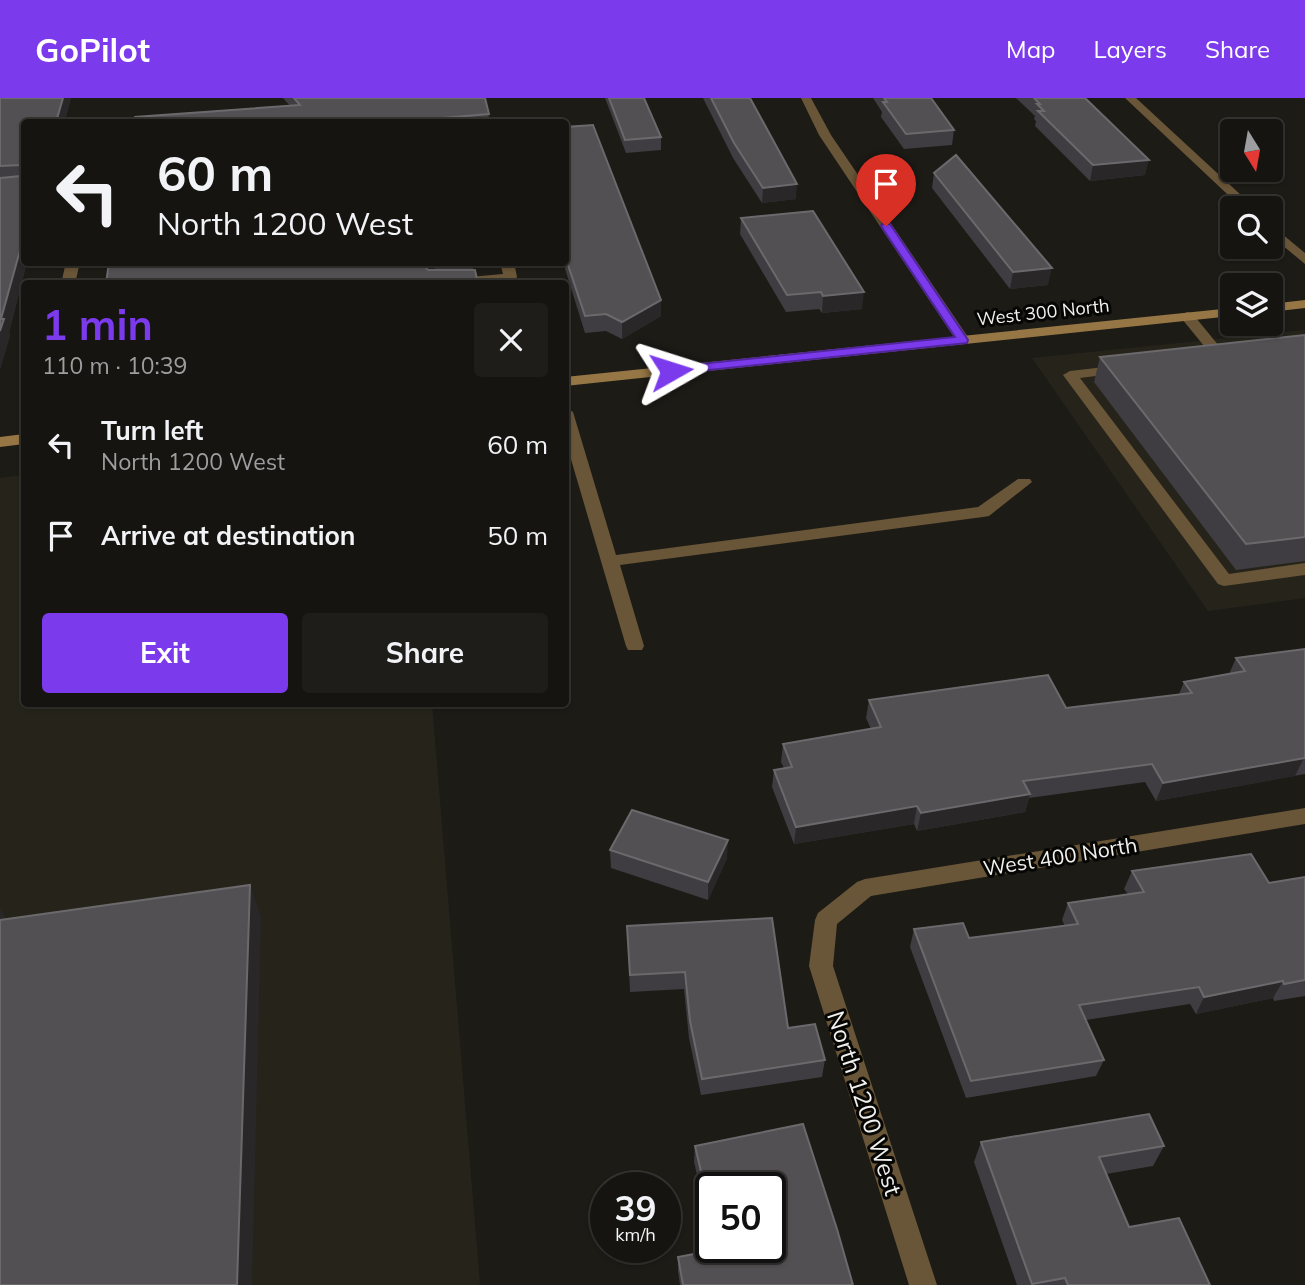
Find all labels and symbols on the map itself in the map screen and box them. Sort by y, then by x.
north arrow [1220,119,1283,182]
pin [856,154,916,226]
street label: West 300 North [976,294,1110,330]
position arrow [634,334,708,408]
street label: West 400 North [981,831,1139,881]
street label: North 1200 West [821,1007,909,1199]
speed limit sign: 50 [695,1172,786,1263]

